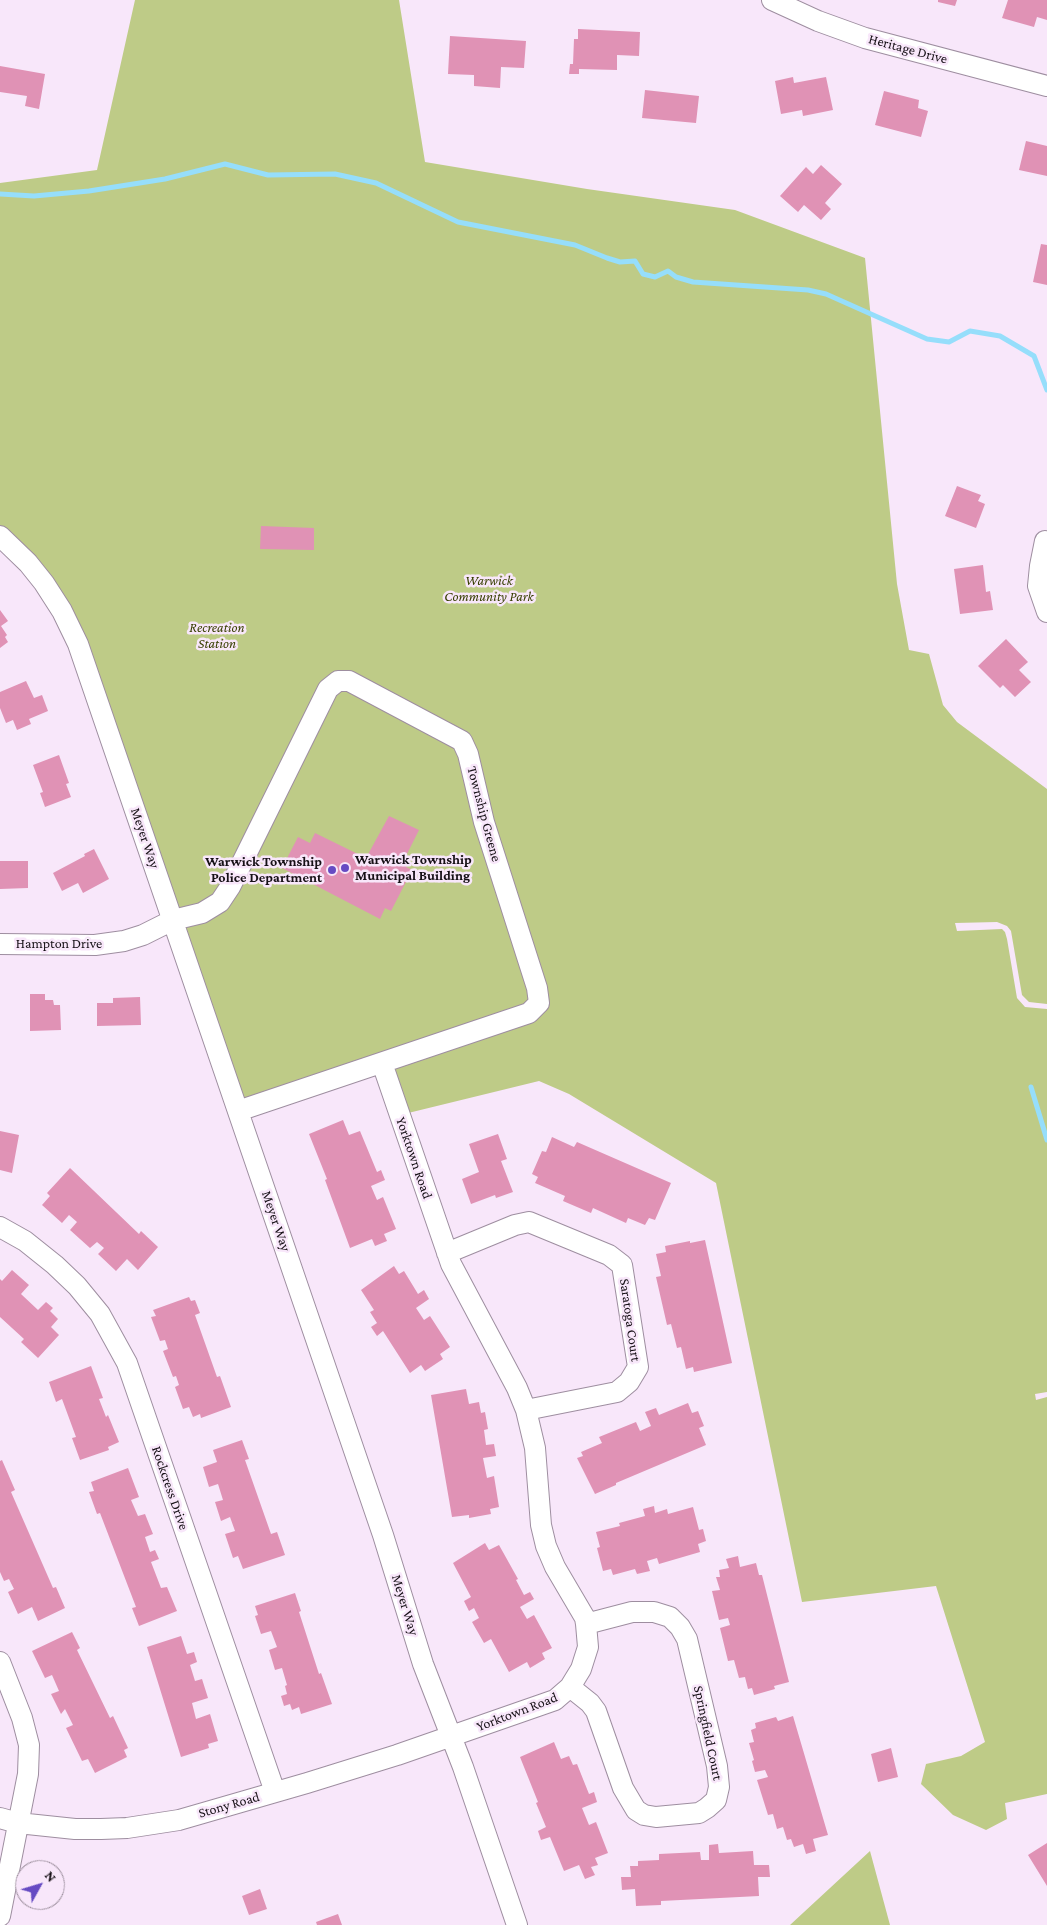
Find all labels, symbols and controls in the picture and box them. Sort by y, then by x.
street label: Heritage Drive [867,30,949,68]
park label: Warwick Community Park [444,573,534,606]
park label: Recreation Station [189,620,245,652]
street label: Township Greene [463,765,505,863]
street label: Meyer Way [127,806,163,870]
place label: Warwick Township Municipal Building [355,852,472,884]
place label: Warwick Township Police Department [205,854,322,886]
marker: Warwick Township Municipal Building [339,862,351,874]
marker: Warwick Township Police Department [326,864,338,876]
street label: Hampton Drive [16,936,102,952]
street label: Yorktown Road [392,1115,436,1201]
street label: Meyer Way [258,1189,294,1253]
street label: Saratoga Court [616,1277,644,1363]
street label: Rockcress Drive [148,1444,192,1532]
street label: Meyer Way [388,1572,422,1638]
street label: Springfield Court [690,1684,726,1782]
street label: Yorktown Road [474,1689,560,1735]
street label: Stony Road [196,1788,262,1822]
north arrow [15,1860,65,1910]
text: N [42,1867,60,1885]

